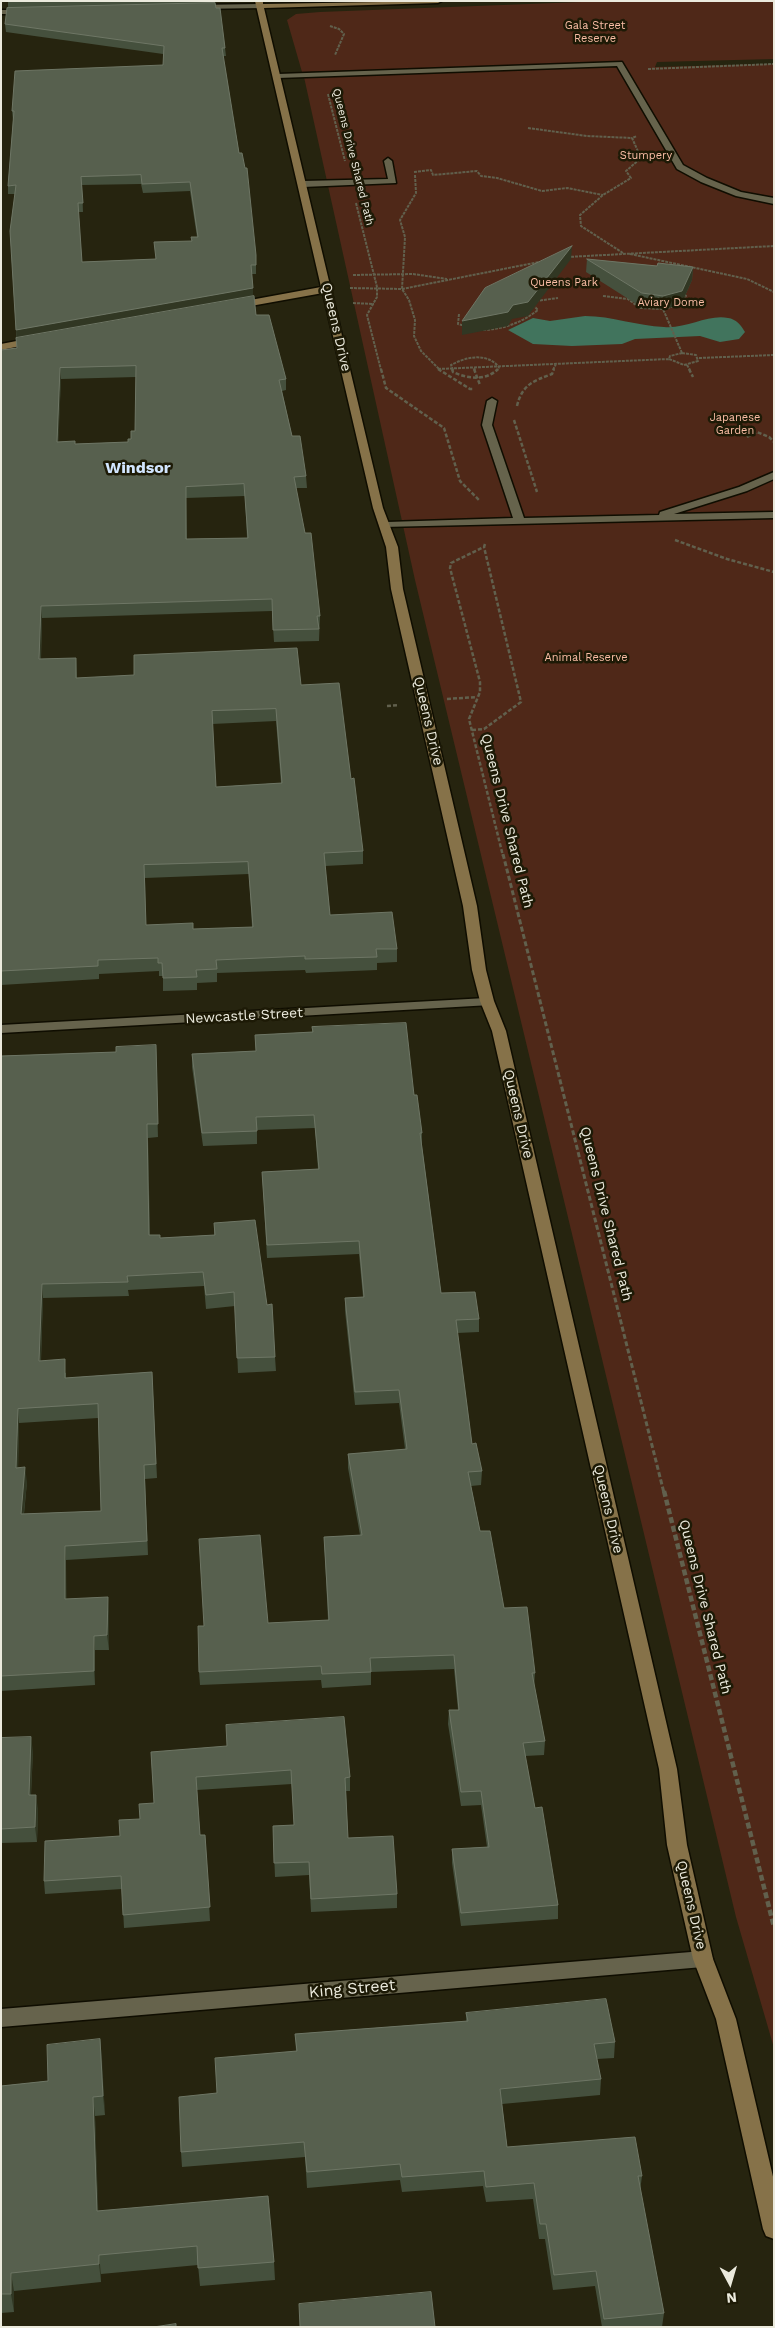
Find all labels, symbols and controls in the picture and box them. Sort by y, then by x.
park label: Gala Street Reserve [565,19,625,45]
street label: Queens Drive Shared Path [330,87,376,227]
park label: Stumpery [620,149,672,163]
park label: Queens Park [530,276,598,290]
street label: Queens Drive [318,281,354,373]
park label: Aviary Dome [637,296,705,310]
park label: Japanese Garden [710,411,760,437]
district label: Windsor [105,458,171,478]
park label: Animal Reserve [545,651,627,665]
street label: Queens Drive [410,675,446,767]
street label: Queens Drive Shared Path [477,732,537,910]
street label: Newcastle Street [185,1005,303,1027]
street label: Queens Drive [500,1068,536,1160]
street label: Queens Drive Shared Path [576,1125,636,1303]
street label: Queens Drive [590,1463,626,1555]
street label: Queens Drive Shared Path [675,1518,735,1696]
street label: Queens Drive [673,1859,709,1951]
street label: King Street [308,1976,396,2002]
north arrow [705,2258,755,2308]
text: N [726,2289,738,2306]

